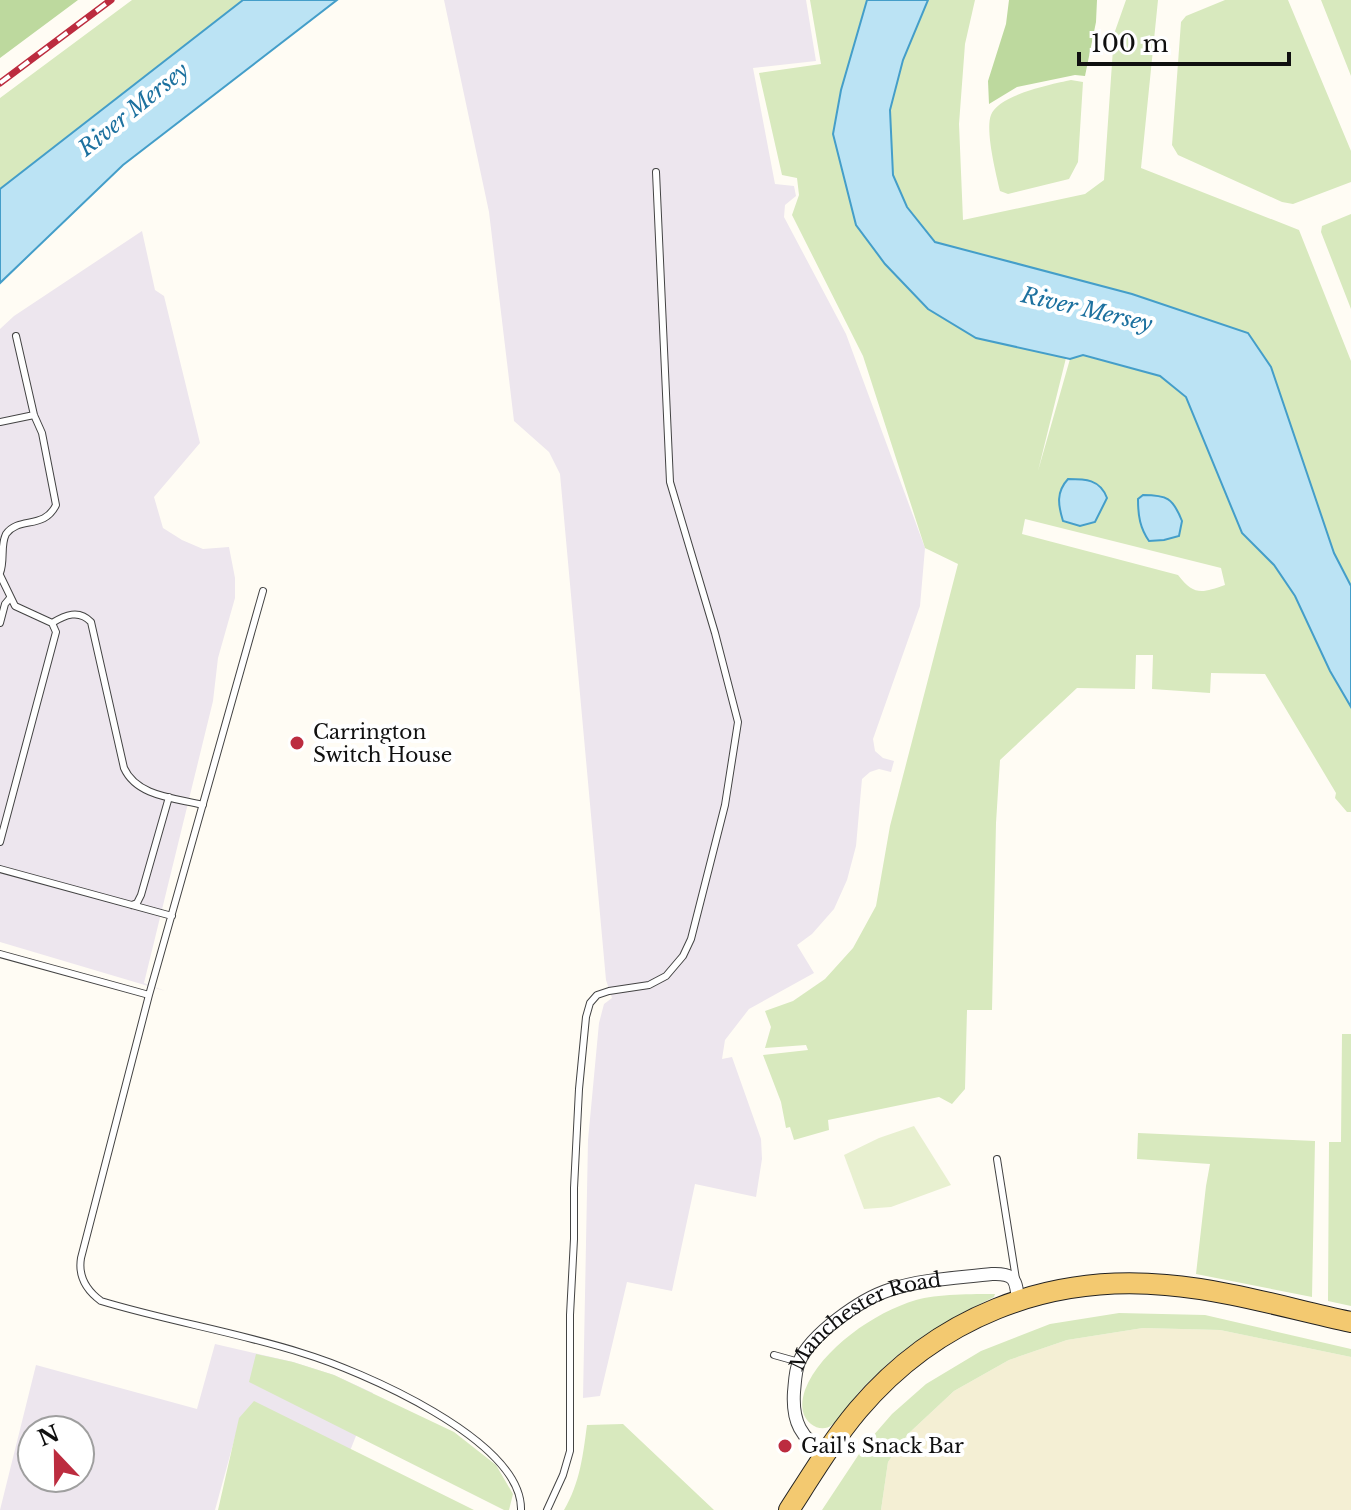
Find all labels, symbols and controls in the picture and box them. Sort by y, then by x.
scale bar [1079,16,1289,66]
text: 100 m [1091,29,1169,58]
water label: River Mersey [72,56,194,163]
water label: River Mersey [1018,281,1156,338]
place label: Carrington Switch House [313,720,452,767]
marker: Carrington Switch House [288,734,306,752]
street label: Manchester Road [785,1267,943,1375]
north arrow [16,1414,96,1494]
text: N [34,1419,64,1452]
place label: Gail's Snack Bar [801,1434,964,1458]
marker: Gail's Snack Bar [776,1437,794,1455]

